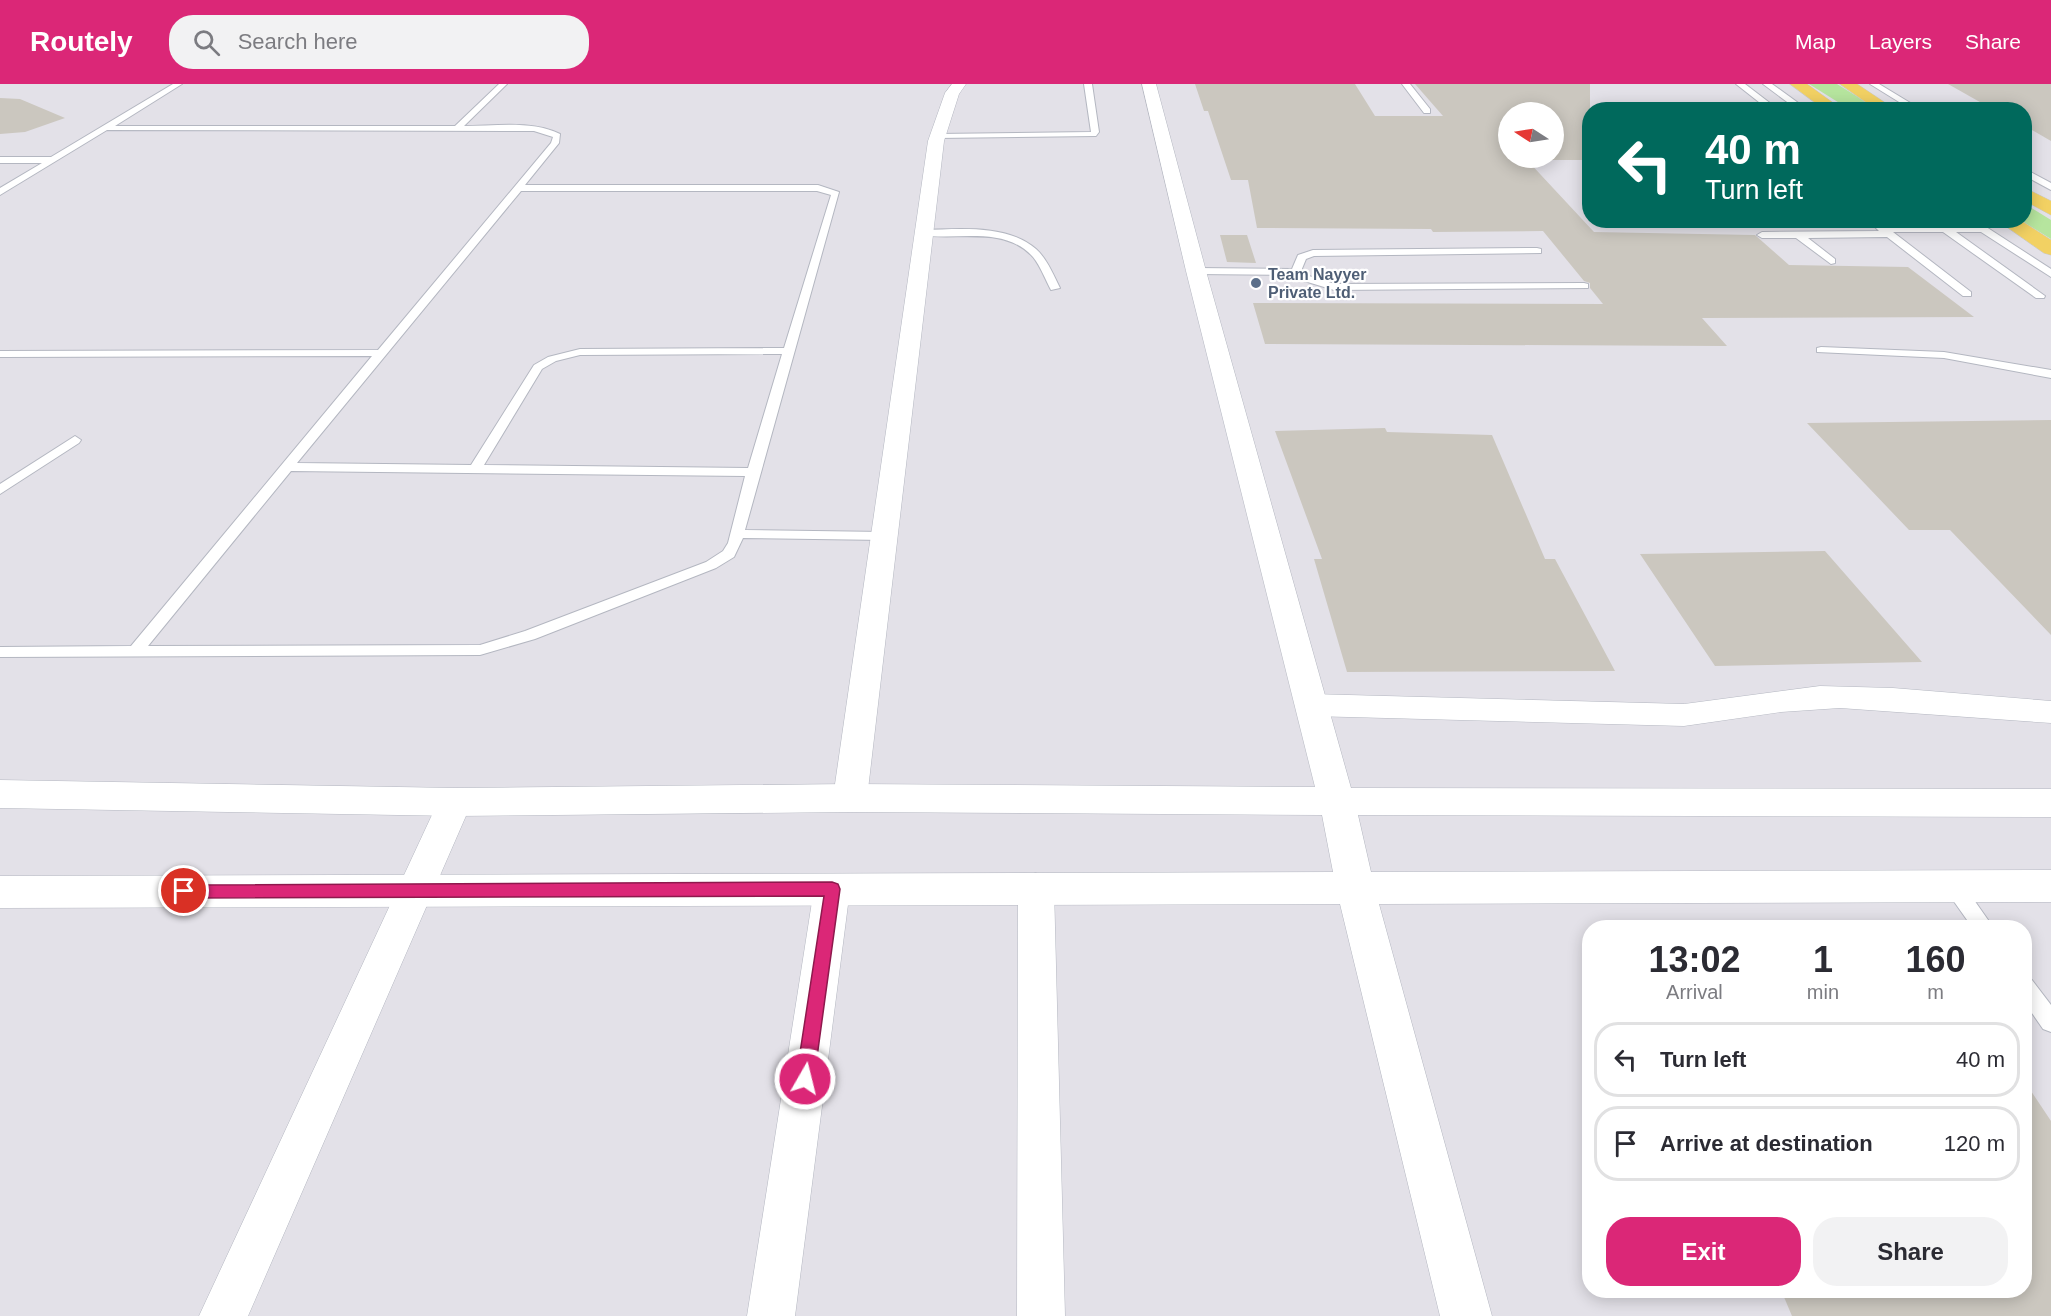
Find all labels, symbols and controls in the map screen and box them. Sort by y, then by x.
search box [169,15,589,69]
text: Routely [30,26,133,57]
icon: search [190,26,223,59]
text: Search here [238,29,358,54]
text: Map [1795,30,1836,53]
text: Layers [1869,30,1932,53]
text: Share [1965,30,2021,53]
north arrow [1498,102,1564,168]
map controls [1498,102,1564,168]
icon: left [1606,126,1684,204]
text: 40 m [1705,126,1801,173]
text: Turn left [1705,175,1803,205]
place label: Team Nayyer Private Ltd. [1268,266,1366,301]
marker: Team Nayyer Private Ltd. [1249,276,1263,290]
pin [158,865,209,916]
icon: arrive [167,874,200,907]
text: 13:02 [1648,939,1740,980]
text: 1 [1813,939,1833,980]
text: 160 [1905,939,1966,980]
text: Arrival [1666,981,1723,1003]
text: min [1807,981,1839,1003]
text: m [1927,981,1944,1003]
icon: left [1609,1043,1642,1076]
position arrow [773,1047,837,1111]
text: Turn left [1660,1047,1746,1072]
text: 40 m [1956,1047,2005,1072]
icon: arrive [1609,1127,1642,1160]
text: Arrive at destination [1660,1131,1873,1156]
text: 120 m [1944,1131,2005,1156]
button: Exit [1606,1217,1801,1286]
button: Share [1813,1217,2008,1286]

